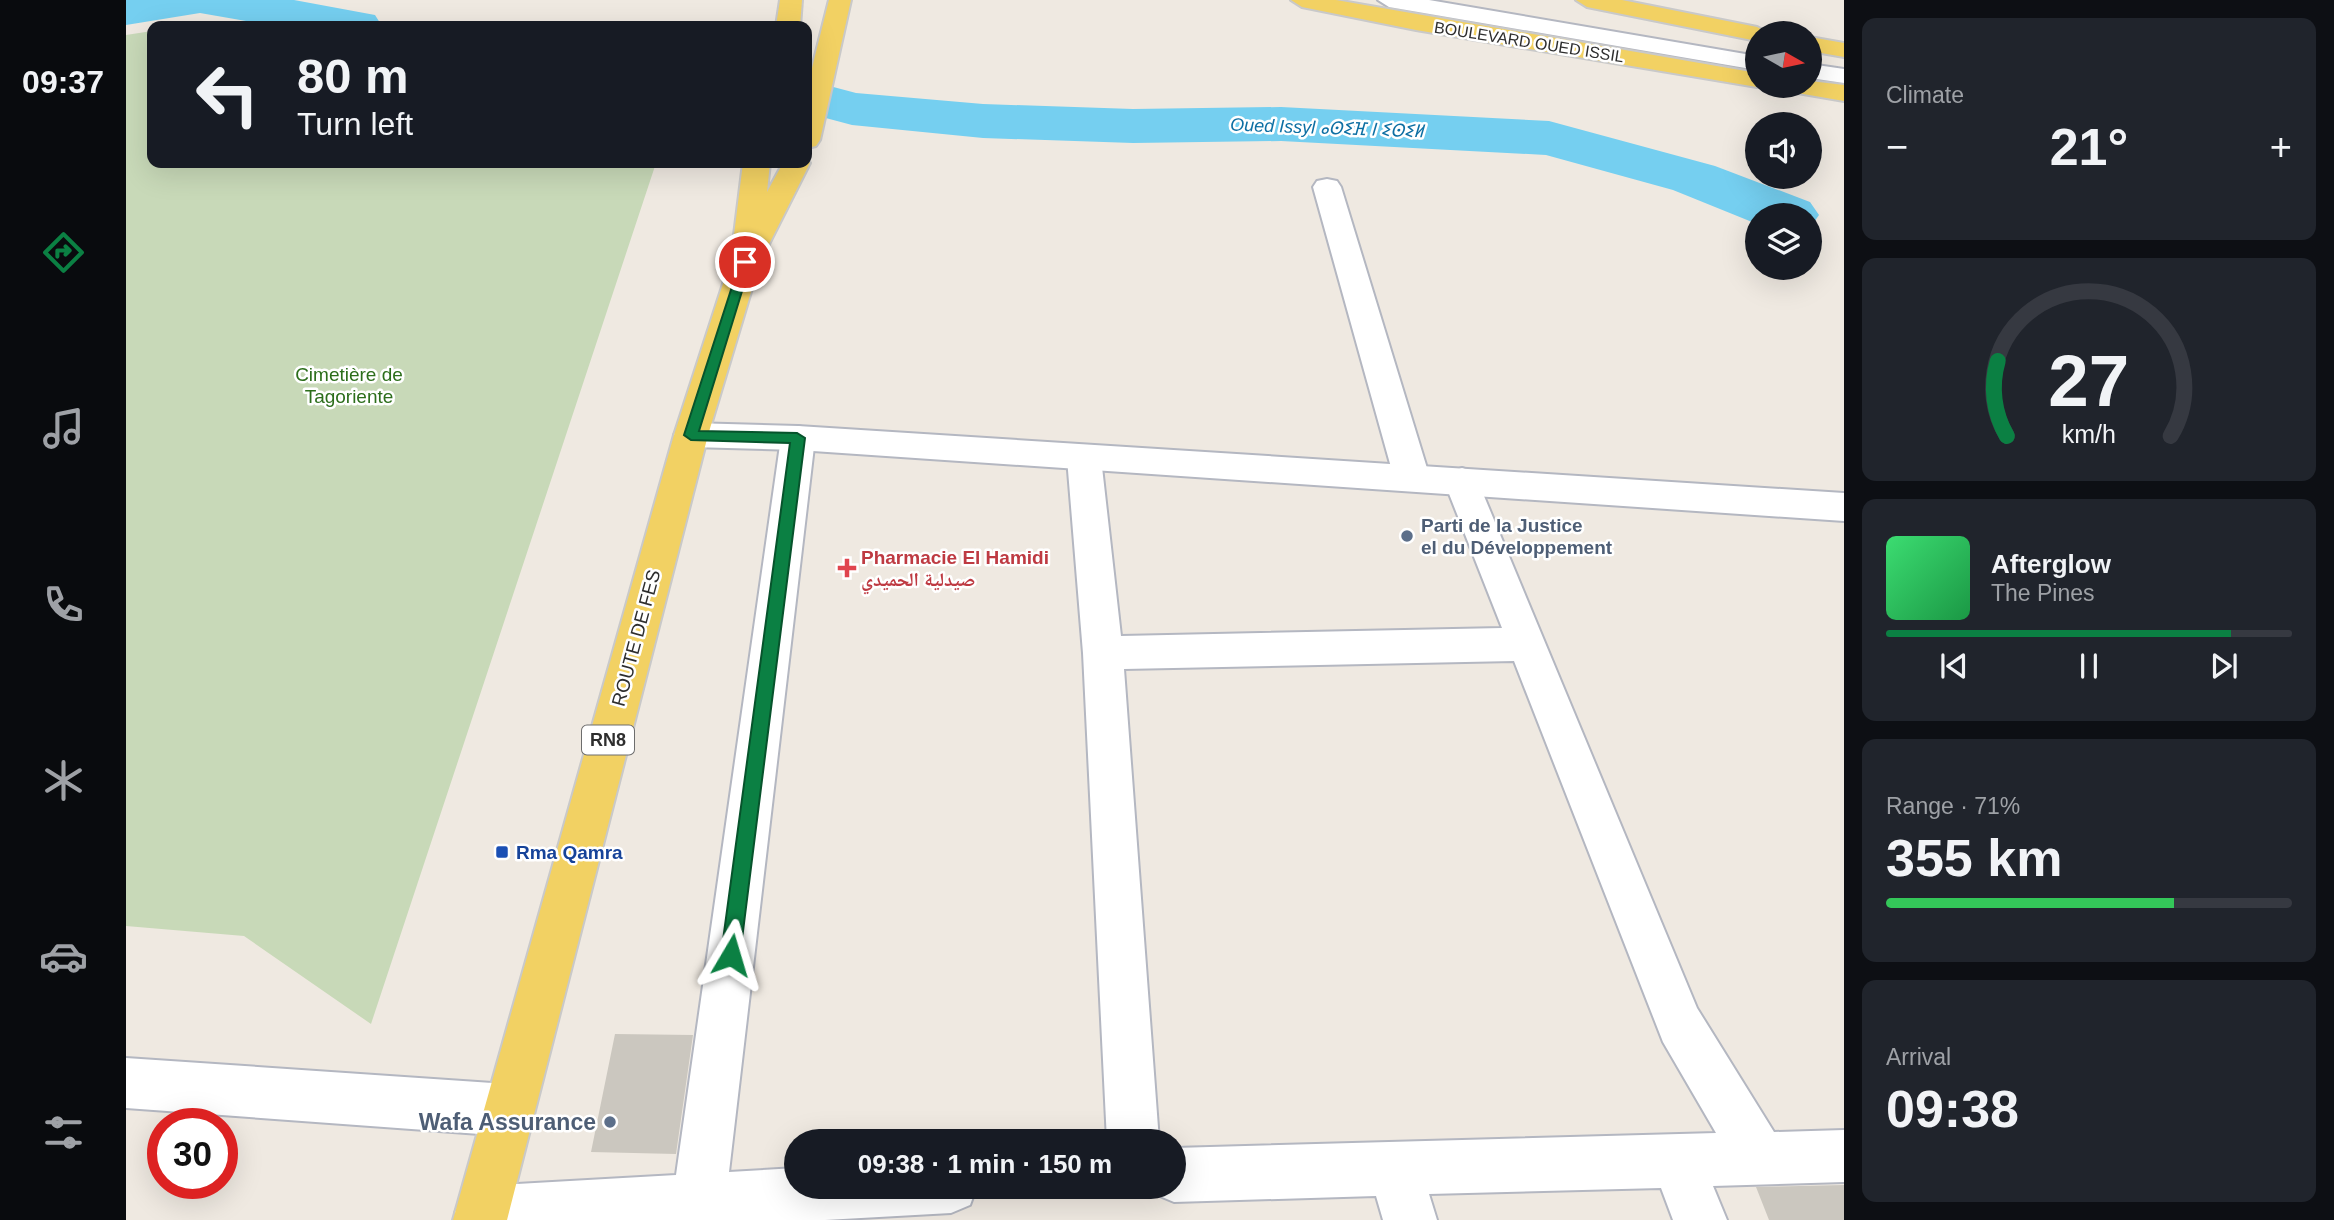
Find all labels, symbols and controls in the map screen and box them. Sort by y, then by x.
street label: BOULEVARD OUED ISSIL [1433,19,1625,65]
north arrow [1745,21,1822,98]
map controls [1745,21,1822,280]
icon: left [182,49,273,140]
text: 80 m [297,49,409,103]
text: 09:37 [22,64,104,100]
text: Climate [1886,82,1964,108]
text: Turn left [297,106,413,142]
button: sound [1745,112,1822,189]
water label: Oued Issyl ⴰⵙⵉⴼ ⵏ ⵉⵙⵉⵍ [1230,115,1426,141]
text: 21° [2050,118,2128,176]
text: − [1886,126,1908,168]
text: + [2270,126,2292,168]
button: layers [1745,203,1822,280]
icon: directions [39,228,88,277]
pin [715,232,775,292]
icon: arrive [726,243,764,281]
text: 27 [2049,340,2129,421]
park label: Cimetière de Tagoriente [295,364,403,407]
icon: music [39,404,88,453]
text: km/h [2062,419,2116,447]
place label: Parti de la Justice el du Développement [1421,515,1613,558]
marker: Parti de la Justice el du Développement [1399,528,1415,544]
place label: Pharmacie El Hamidi صيدلية الحميدي [861,547,1049,594]
text: Afterglow [1991,549,2111,579]
marker: Pharmacie El Hamidi صيدلية الحميدي [839,560,855,576]
street label: ROUTE DE FES [608,567,664,709]
icon: phone [39,580,88,629]
text: The Pines [1991,580,2095,606]
icon: previous [1935,647,1973,685]
icon: pause [2070,647,2108,685]
icon: next [2205,647,2243,685]
road number: RN8 [582,726,634,754]
icon: climate [39,756,88,805]
text: Range · 71% [1886,793,2020,819]
text: 355 km [1886,829,2062,887]
place label: Rma Qamra [516,842,623,863]
marker: Rma Qamra [494,844,510,860]
position arrow [694,918,768,992]
icon: car [39,932,88,981]
text: Arrival [1886,1044,1951,1070]
text: 09:38 [1886,1080,2019,1138]
icon: filters [39,1108,88,1157]
speed limit sign: 30 [147,1108,238,1199]
place label: Wafa Assurance [419,1109,596,1135]
marker: Wafa Assurance [602,1114,618,1130]
text: 09:38 · 1 min · 150 m [858,1149,1112,1179]

